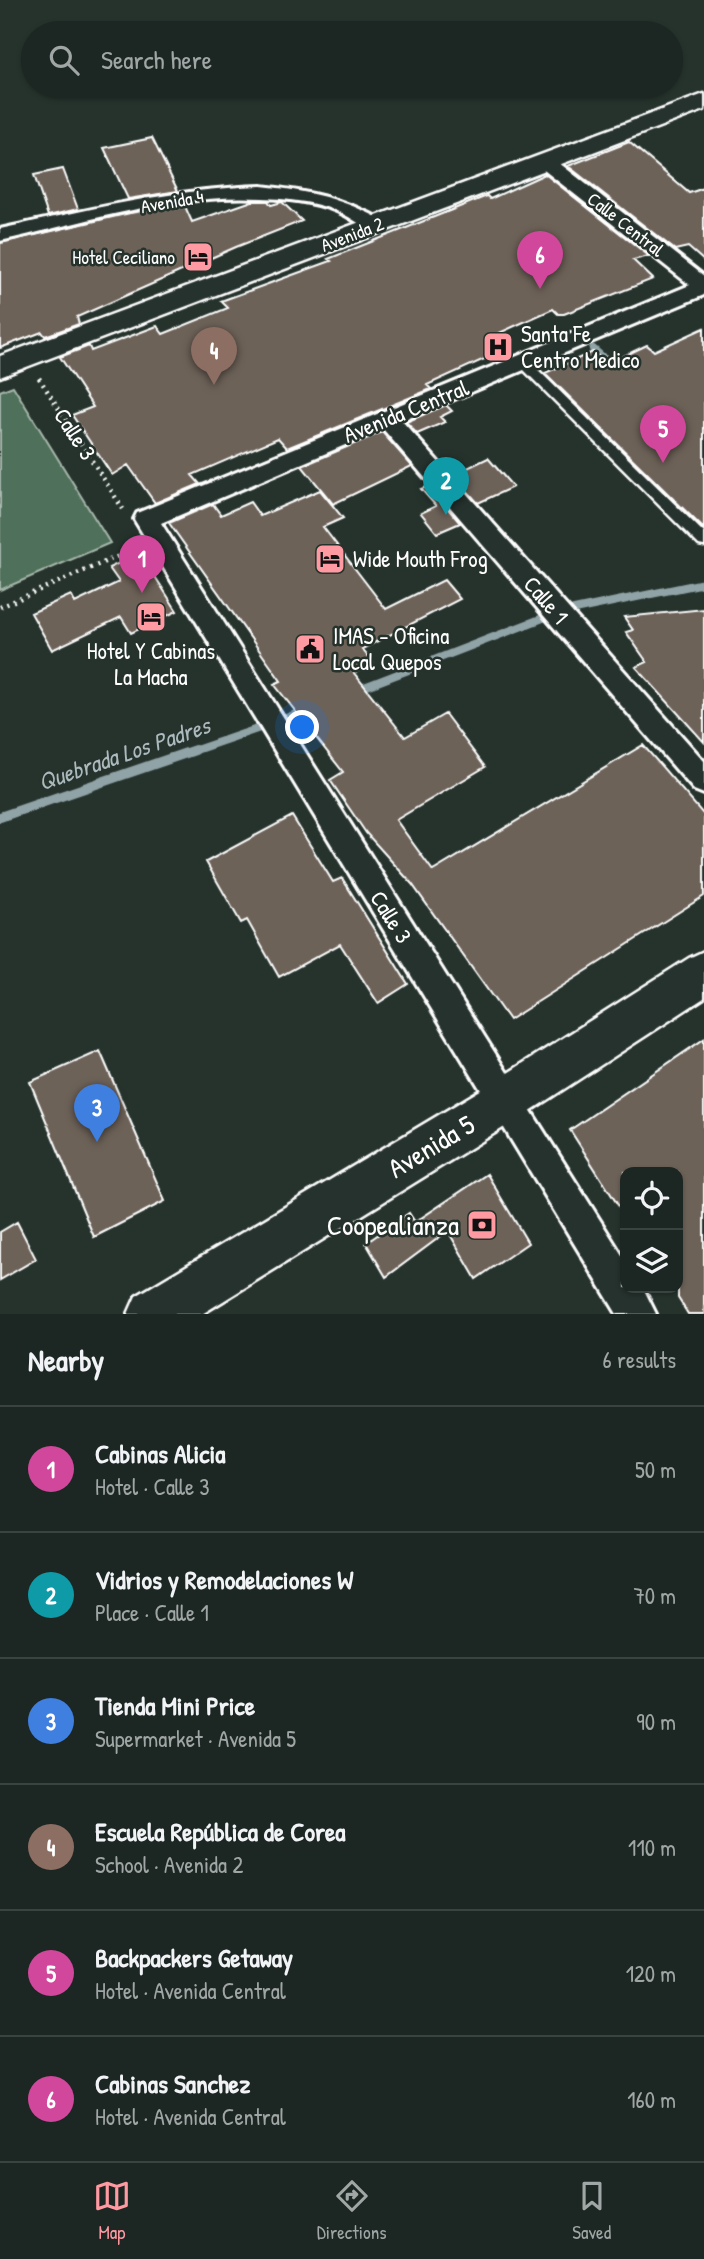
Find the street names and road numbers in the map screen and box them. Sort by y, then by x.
street label: Avenida 4 [138,183,206,219]
street label: Calle Central [582,186,671,263]
street label: Avenida 2 [317,210,387,258]
street label: Avenida Central [339,371,474,450]
street label: Calle 3 [47,402,104,466]
street label: Calle 1 [517,569,576,630]
street label: Calle 3 [363,885,419,949]
street label: Avenida 5 [380,1105,482,1187]

